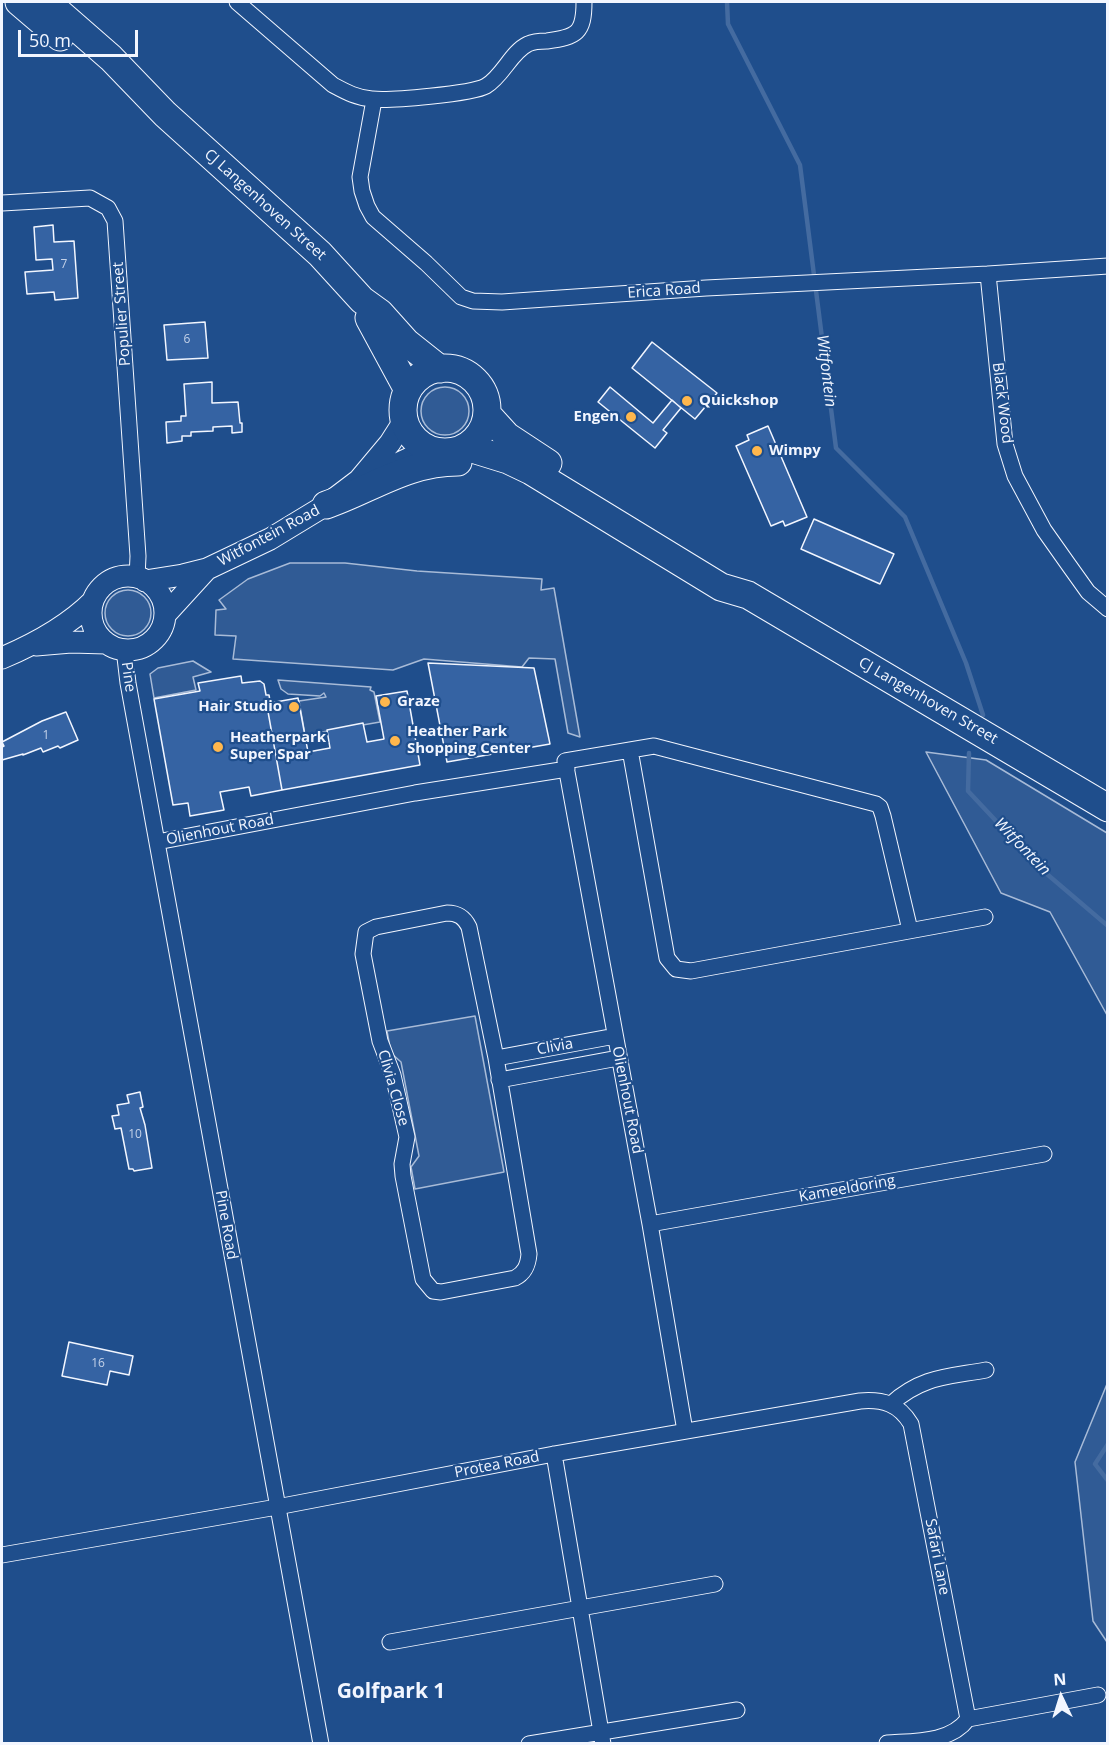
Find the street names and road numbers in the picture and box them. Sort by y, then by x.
street label: CJ Langenhoven Street [200,146,330,264]
street label: Populier Street [109,261,135,367]
street label: Erica Road [627,279,701,303]
street label: Black Wood [988,361,1016,445]
street label: Witfontein Road [215,502,323,570]
street label: CJ Langenhoven Street [855,654,1001,748]
street label: Pine [117,661,139,693]
street label: Olienhout Road [165,811,275,849]
street label: Clivia [535,1035,575,1059]
street label: Olienhout Road [608,1045,646,1155]
street label: Clivia Close [374,1048,412,1128]
street label: Kameeldoring [797,1172,897,1206]
street label: Pine Road [211,1189,241,1261]
street label: Protea Road [453,1448,541,1482]
street label: Safari Lane [921,1517,953,1597]

